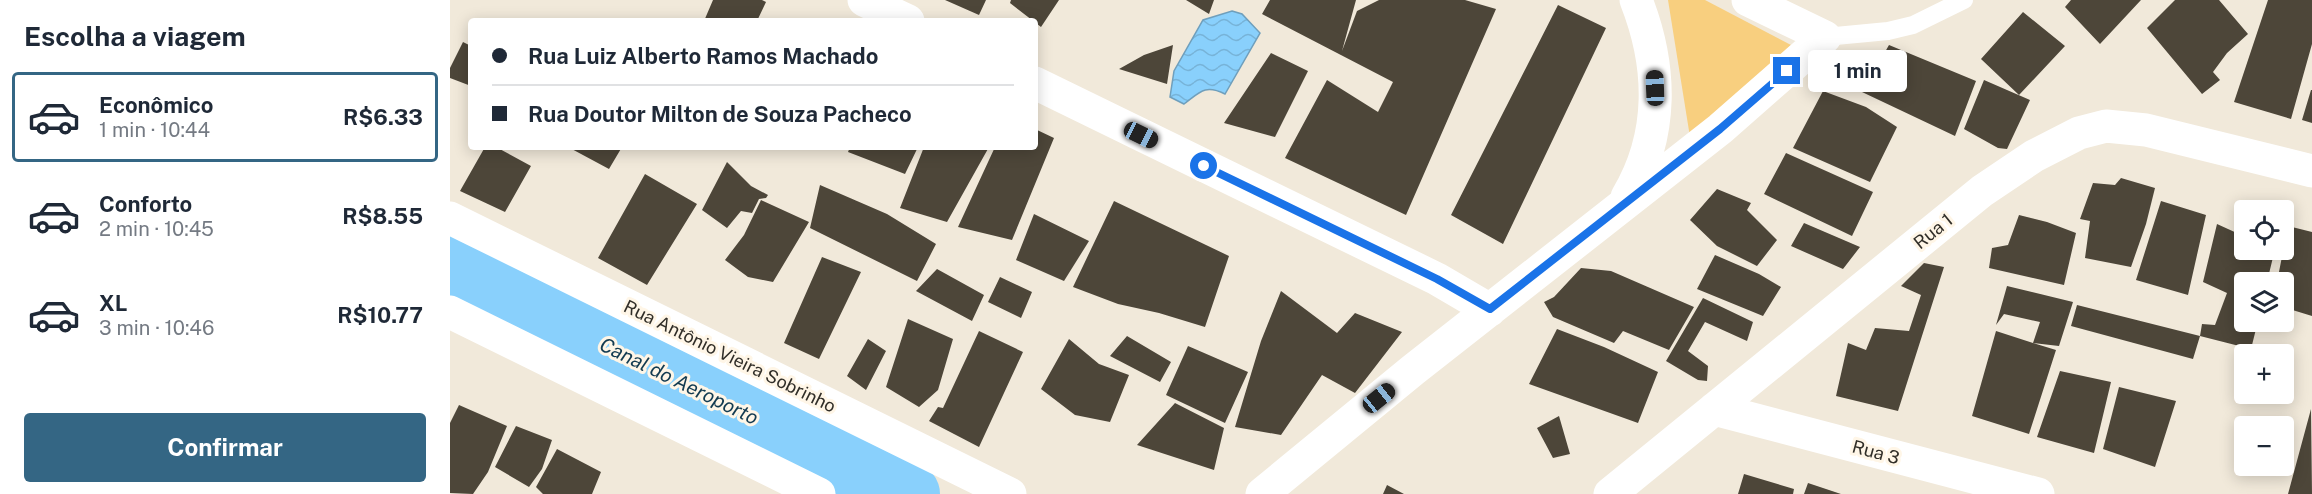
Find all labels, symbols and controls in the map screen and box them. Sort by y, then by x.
text: Escolha a viagem [24,20,246,52]
text: Rua Luiz Alberto Ramos Machado [528,43,878,69]
callout: 1 min [1808,50,1907,92]
route end [1773,57,1800,84]
text: 1 min [1833,59,1882,83]
car [1645,70,1665,106]
icon: car [27,90,81,144]
text: Econômico [99,92,214,118]
text: Rua Doutor Milton de Souza Pacheco [528,101,912,127]
text: R$6.33 [343,104,423,130]
text: 1 min · 10:44 [99,118,210,142]
car [1121,119,1161,151]
route start [1190,152,1217,179]
icon: car [27,189,81,243]
text: Conforto [99,191,192,217]
map controls [2234,200,2294,476]
button: locate [2234,200,2294,260]
text: R$8.55 [342,203,423,229]
street label: Rua 1 [1909,209,1957,253]
text: 2 min · 10:45 [99,217,214,241]
button: layers [2234,272,2294,332]
icon: car [27,288,81,342]
text: XL [99,290,127,316]
street label: Rua Antônio Vieira Sobrinho [621,295,839,417]
text: R$10.77 [337,302,423,328]
text: 3 min · 10:46 [99,316,214,340]
water label: Canal do Aeroporto [596,332,762,430]
button: + [2234,344,2294,404]
car [1359,380,1399,416]
button: Confirmar [24,413,426,482]
button: − [2234,416,2294,476]
street label: Rua 3 [1850,436,1902,468]

